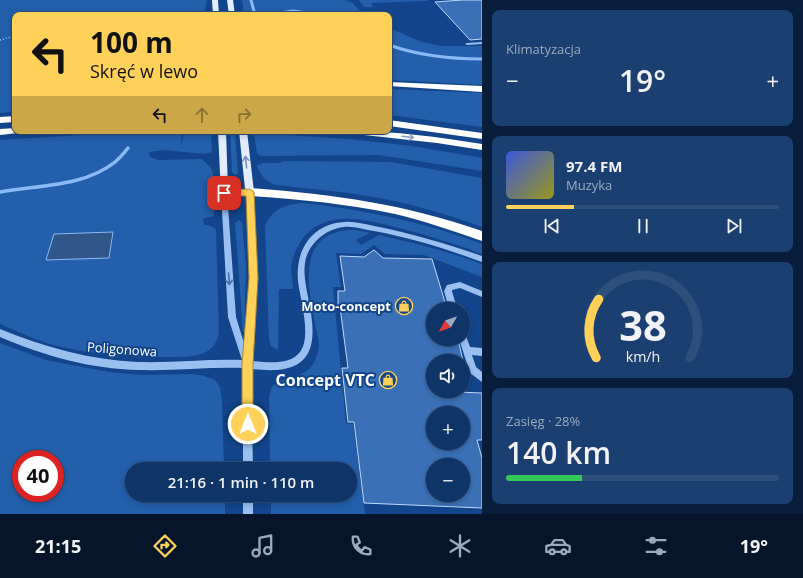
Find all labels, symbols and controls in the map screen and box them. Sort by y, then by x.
text: 100 m [90,23,173,61]
icon: left [24,28,76,80]
text: Klimatyzacja [506,40,581,58]
text: Skręć w lewo [90,59,198,83]
text: 19° [619,60,666,101]
text: − [506,65,519,95]
text: + [766,65,779,95]
icon: left [149,104,171,126]
icon: ahead [191,104,213,126]
icon: right [233,104,255,126]
one-way arrow [401,133,414,140]
one-way arrow [242,156,250,169]
text: 97.4 FM [566,156,622,176]
pin [207,176,241,210]
text: Muzyka [566,176,612,194]
icon: arrive [213,182,235,204]
icon: previous [541,215,563,237]
icon: pause [632,215,654,237]
icon: next [723,215,745,237]
one-way arrow [226,272,233,285]
shop icon: Moto-concept [394,296,414,316]
place label: Moto-concept [301,297,391,315]
text: 38 [619,297,666,353]
north arrow [426,302,470,346]
map controls [426,302,470,502]
street label: Poligonowa [86,338,158,360]
text: km/h [625,347,660,366]
button: sound [426,354,470,398]
place label: Concept VTC [276,369,375,391]
shop icon: Concept VTC [378,370,398,390]
position arrow [227,403,269,445]
button: + [426,406,470,450]
text: Zasięg · 28% [506,412,580,430]
text: 140 km [506,432,611,473]
speed limit sign: 40 [12,450,64,502]
button: − [426,458,470,502]
text: 21:16 · 1 min · 110 m [168,472,314,492]
icon: directions [151,532,179,560]
icon: music [249,532,277,560]
icon: phone [347,532,375,560]
icon: climate [446,532,474,560]
icon: car [544,532,572,560]
icon: filters [642,532,670,560]
text: 21:15 [35,534,81,558]
text: 19° [740,534,768,558]

